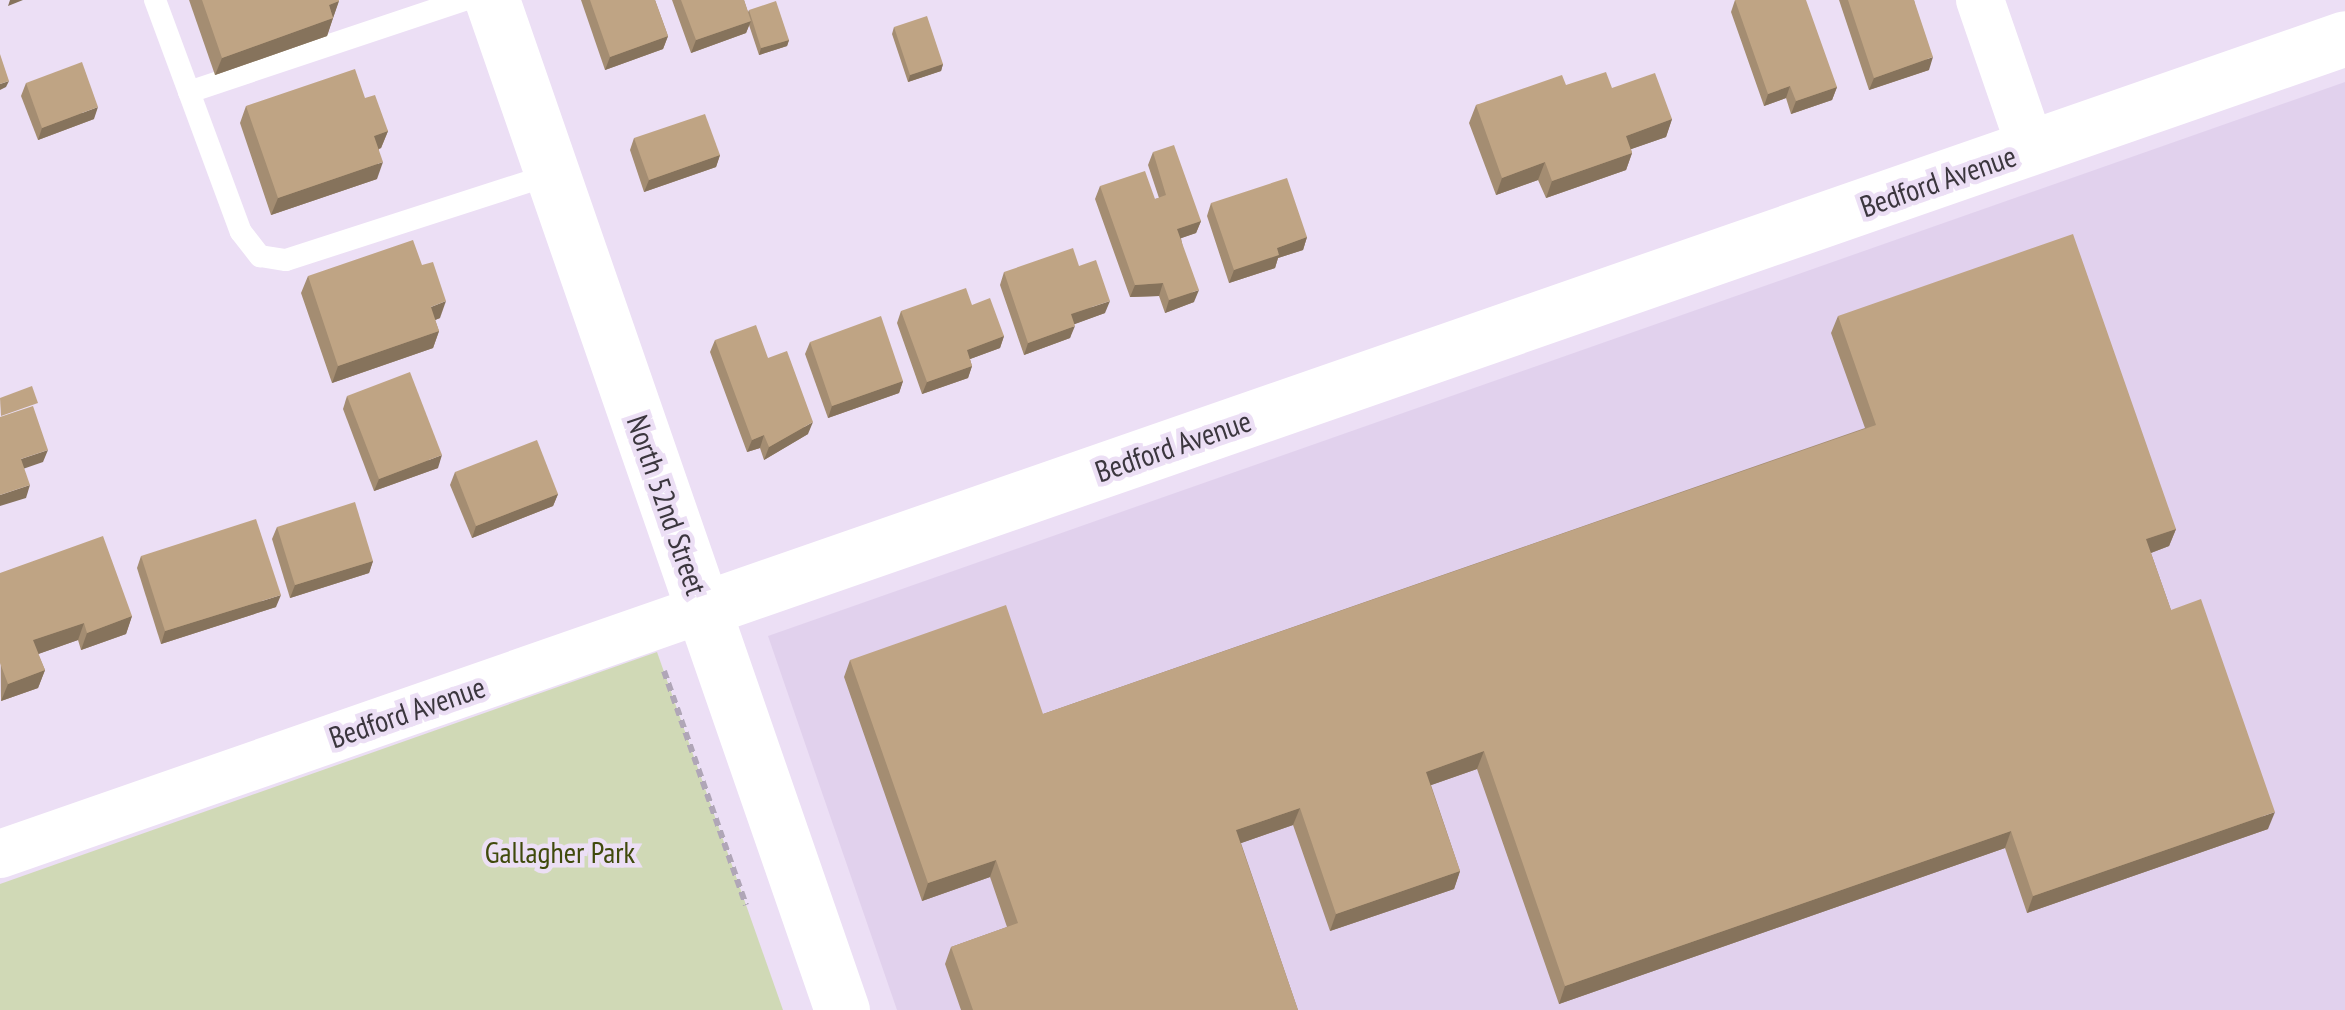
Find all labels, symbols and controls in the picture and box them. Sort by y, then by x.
street label: Bedford Avenue [1855,137,2021,225]
street label: Bedford Avenue [1090,402,1256,490]
street label: North 52nd Street [619,411,715,599]
street label: Bedford Avenue [324,668,490,756]
park label: Gallagher Park [485,834,635,870]

